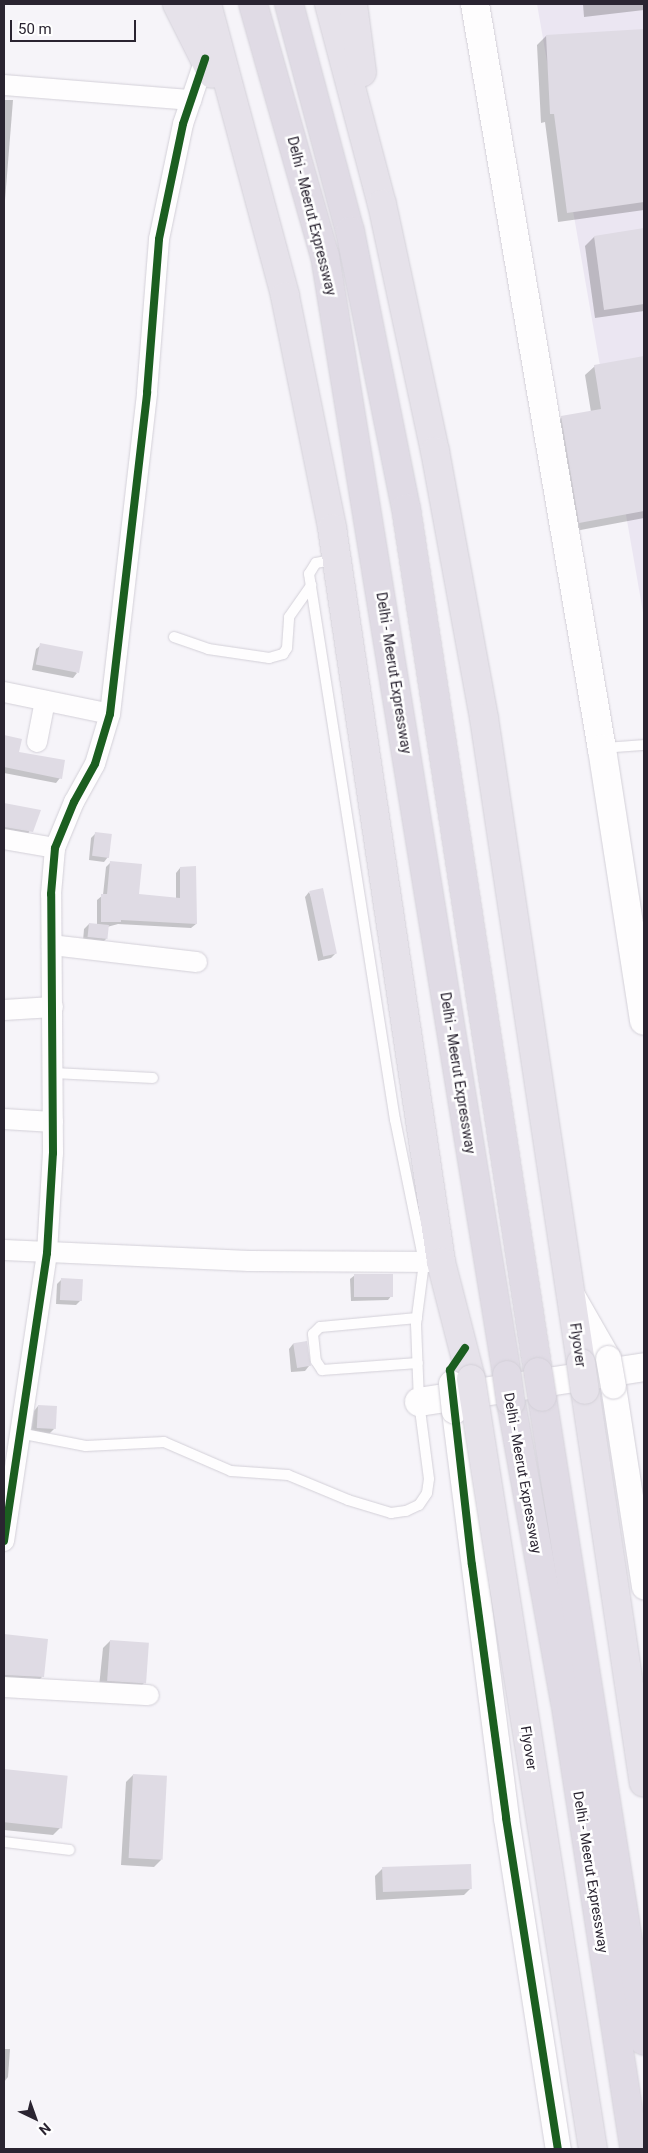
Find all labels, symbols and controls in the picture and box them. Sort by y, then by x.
scale bar [12,10,139,42]
text: 50 m [18,20,52,38]
street label: Delhi - Meerut Expressway [284,135,340,297]
street label: Delhi - Meerut Expressway [373,591,415,755]
street label: Delhi - Meerut Expressway [437,991,479,1155]
street label: Flyover [567,1322,589,1368]
street label: Delhi - Meerut Expressway [501,1391,545,1555]
street label: Flyover [517,1725,541,1771]
street label: Delhi - Meerut Expressway [570,1790,612,1954]
north arrow [10,2093,60,2143]
text: N [36,2120,54,2138]

